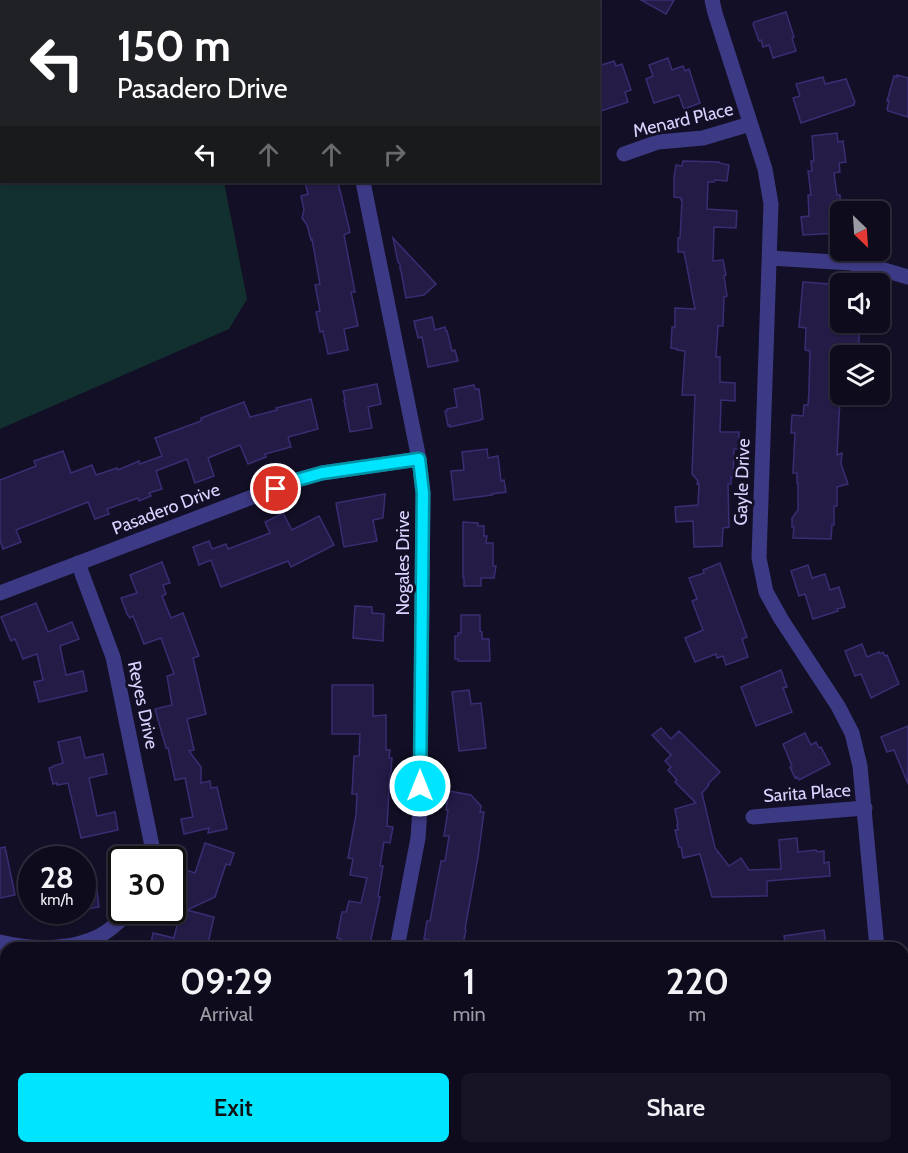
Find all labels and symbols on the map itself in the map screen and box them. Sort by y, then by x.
street label: Menard Place [631,98,735,142]
north arrow [830,201,890,261]
street label: Gayle Drive [729,438,755,526]
pin [250,463,301,514]
street label: Pasadero Drive [109,478,223,540]
street label: Nogales Drive [392,510,414,616]
street label: Reyes Drive [123,659,163,751]
position arrow [388,754,452,818]
street label: Sarita Place [762,779,852,807]
speed limit sign: 30 [108,846,186,924]

